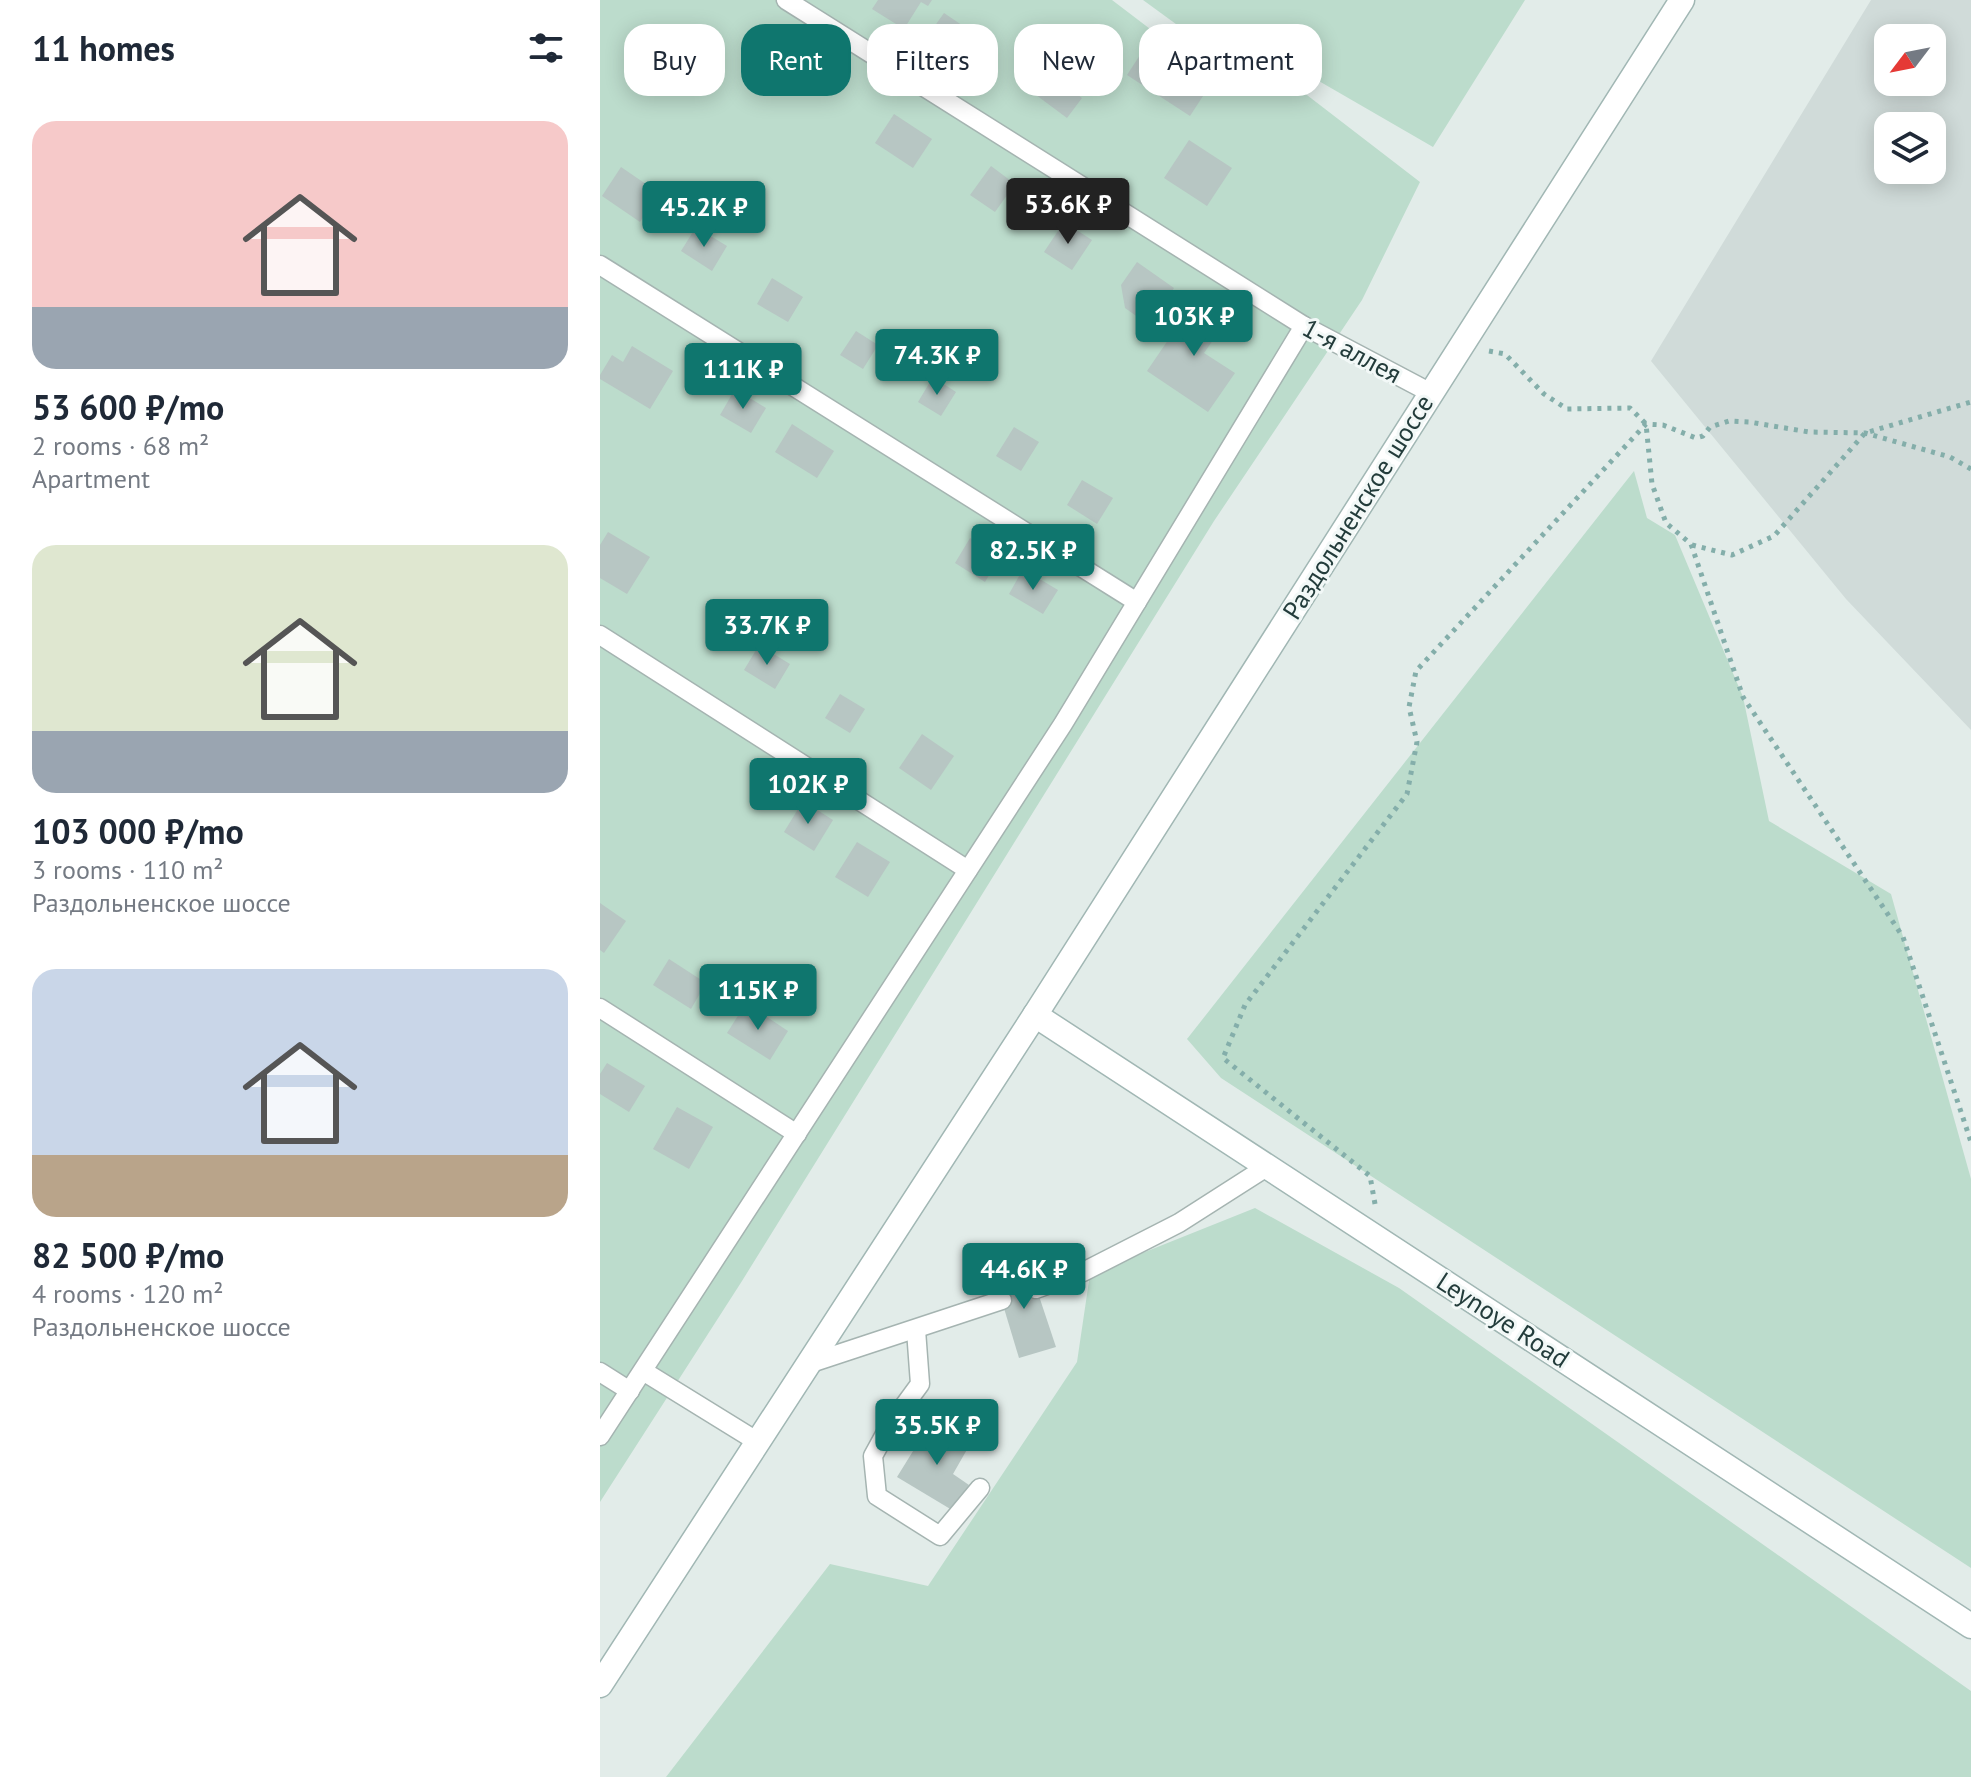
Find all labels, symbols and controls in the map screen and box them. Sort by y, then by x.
chip: Buy [624,24,725,96]
chip: Rent [741,24,851,96]
chip: Filters [867,24,998,96]
chip: New [1014,24,1123,96]
chip: Apartment [1139,24,1322,96]
north arrow [1874,24,1946,96]
map controls [1874,24,1946,184]
text: 11 homes [32,26,175,70]
icon: filters [524,26,568,70]
button: layers [1874,112,1946,184]
icon: home [228,173,372,317]
pin: 53.6K ₽ [994,178,1142,246]
pin: 45.2K ₽ [630,181,778,249]
text: 53.6K ₽ [1024,187,1112,220]
text: 45.2K ₽ [660,190,748,223]
pin: 103K ₽ [1129,290,1259,358]
text: 103K ₽ [1154,299,1234,332]
street label: 1-я аллея [1297,311,1407,390]
pin: 74.3K ₽ [863,329,1011,397]
text: 74.3K ₽ [893,338,981,371]
pin: 111K ₽ [678,343,808,411]
text: 111K ₽ [703,352,783,385]
text: 53 600 ₽/mo [32,385,224,429]
street label: Раздольненское шоссе [1275,388,1440,625]
text: 2 rooms · 68 m² [32,429,209,462]
text: Apartment [32,462,150,495]
pin: 82.5K ₽ [959,524,1107,592]
text: 82.5K ₽ [989,533,1077,566]
icon: home [228,597,372,741]
pin: 33.7K ₽ [693,599,841,667]
text: 33.7K ₽ [723,608,811,641]
pin: 102K ₽ [743,758,873,826]
text: 102K ₽ [768,767,848,800]
text: 103 000 ₽/mo [32,809,244,853]
text: 3 rooms · 110 m² [32,853,224,886]
text: Раздольненское шоссе [32,886,291,919]
pin: 115K ₽ [693,964,823,1032]
text: 115K ₽ [718,973,798,1006]
icon: home [228,1021,372,1165]
text: 82 500 ₽/mo [32,1233,224,1277]
pin: 44.6K ₽ [950,1243,1098,1311]
text: 44.6K ₽ [980,1252,1068,1285]
street label: Leynoye Road [1431,1264,1576,1375]
text: 4 rooms · 120 m² [32,1277,224,1310]
text: Раздольненское шоссе [32,1310,291,1343]
pin: 35.5K ₽ [863,1399,1011,1467]
text: 35.5K ₽ [893,1408,981,1441]

